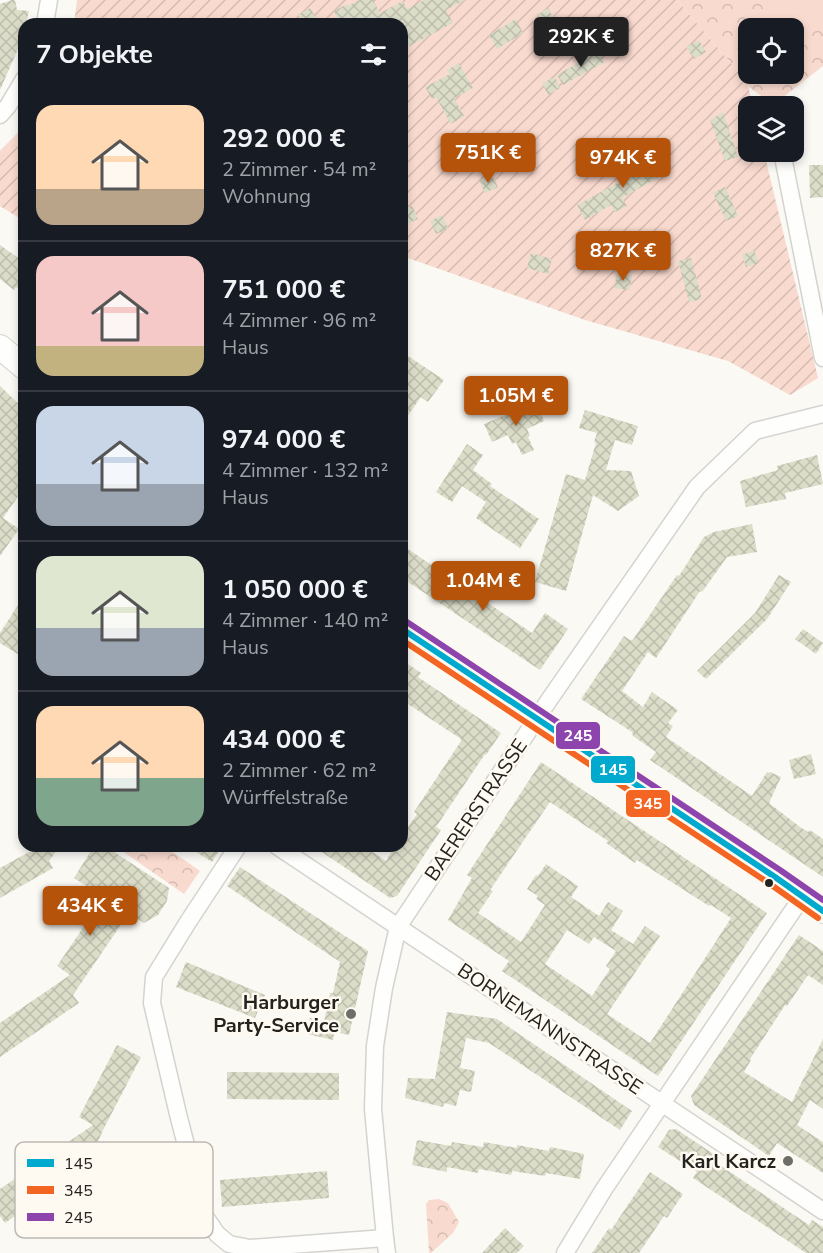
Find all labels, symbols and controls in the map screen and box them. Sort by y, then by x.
pin: 292K € [532,17,630,68]
map controls [738,18,804,162]
button: locate [738,18,804,84]
text: 292K € [548,23,614,50]
text: 7 Objekte [36,37,153,72]
icon: filters [357,38,390,71]
button: layers [738,96,804,162]
text: 292 000 € [222,121,345,156]
icon: home [84,129,156,201]
pin: 751K € [439,133,537,184]
pin: 974K € [574,138,672,189]
text: 751K € [455,139,521,166]
text: 974K € [590,144,656,171]
text: 2 Zimmer · 54 m² [222,156,376,183]
text: Wohnung [222,183,311,210]
pin: 827K € [574,231,672,282]
text: 827K € [590,237,656,264]
text: 751 000 € [222,272,345,307]
icon: home [84,280,156,352]
text: 4 Zimmer · 96 m² [222,307,376,334]
text: Haus [222,334,269,361]
pin: 1.05M € [461,376,571,427]
text: 1.05M € [478,382,554,409]
text: 974 000 € [222,422,345,457]
icon: home [84,430,156,502]
text: 4 Zimmer · 132 m² [222,457,388,484]
text: Haus [222,484,269,511]
pin: 1.04M € [428,561,538,612]
text: 1.04M € [445,567,521,594]
text: 1 050 000 € [222,572,368,607]
icon: home [84,580,156,652]
text: 4 Zimmer · 140 m² [222,607,388,634]
text: Haus [222,634,269,661]
line badge: 245 [555,721,601,750]
text: 434 000 € [222,722,345,757]
text: 245 [564,725,592,747]
icon: home [84,730,156,802]
street label: BAERERSTRASSE [418,734,534,886]
line badge: 145 [590,755,636,784]
text: 2 Zimmer · 62 m² [222,757,376,784]
text: 145 [599,759,627,781]
text: Würffelstraße [222,784,348,811]
line badge: 345 [625,789,671,818]
text: 345 [634,793,662,815]
unlabelled marker [763,877,775,889]
pin: 434K € [41,886,139,937]
text: 434K € [57,892,123,919]
street label: BORNEMANNSTRASSE [452,957,648,1101]
place label: Harburger Party-Service [213,989,339,1039]
marker: Harburger Party-Service [344,1007,358,1021]
legend [15,1142,213,1238]
place label: Karl Karcz [681,1148,776,1175]
text: 145 [64,1153,93,1175]
marker: Karl Karcz [781,1154,795,1168]
text: 345 [64,1180,93,1202]
text: 245 [64,1207,93,1229]

